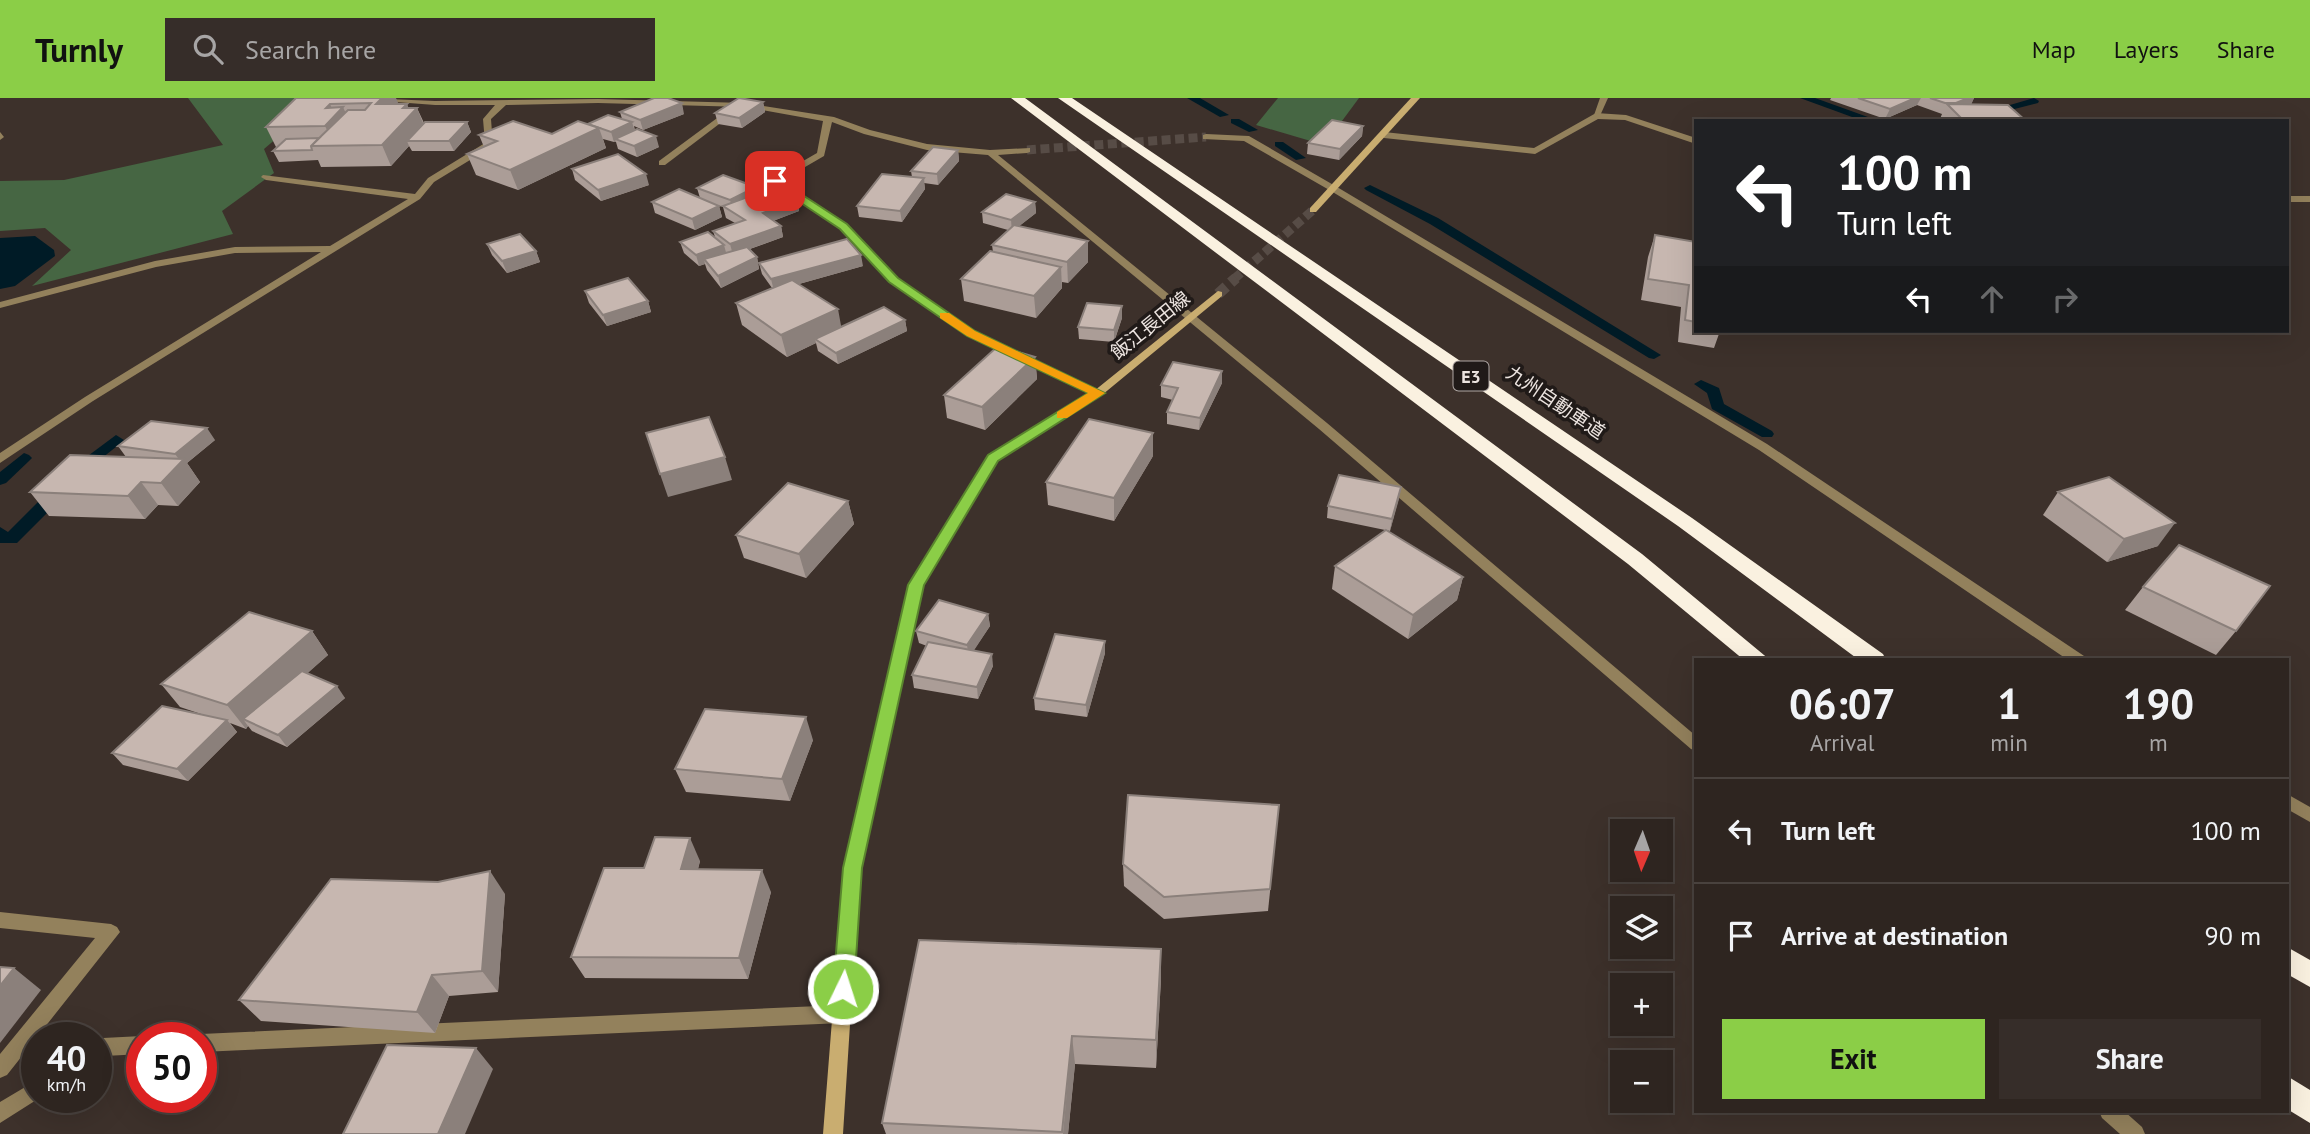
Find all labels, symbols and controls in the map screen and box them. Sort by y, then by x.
search box [165,18,655,81]
text: Turnly [35,28,123,71]
icon: search [189,30,227,68]
text: Search here [245,33,376,66]
text: Map [2032,34,2076,65]
text: Layers [2114,34,2179,65]
text: Share [2217,34,2275,65]
text: 100 m [1837,140,1972,204]
icon: left [1722,147,1813,238]
pin [745,151,805,211]
icon: arrive [756,162,794,200]
text: Turn left [1837,202,1952,244]
icon: left [1900,280,1938,318]
icon: ahead [1973,280,2011,318]
icon: right [2046,280,2084,318]
street label: 飯江長田線 [1106,286,1194,364]
street label: 九州自動車道 [1502,360,1610,444]
road number: E3 [1454,362,1488,390]
text: 06:07 [1789,676,1895,731]
text: 1 [1997,676,2021,731]
text: 190 [2123,676,2194,731]
text: Arrival [1810,728,1874,757]
text: min [1990,728,2028,757]
text: m [2149,728,2168,757]
icon: left [1722,812,1760,850]
text: Turn left [1781,814,1875,847]
text: 100 m [2190,814,2261,847]
north arrow [1610,819,1673,882]
map controls [1610,819,1673,1113]
button: layers [1610,896,1673,959]
icon: arrive [1722,917,1760,955]
text: Arrive at destination [1781,919,2008,952]
text: 90 m [2205,919,2261,952]
position arrow [806,952,880,1026]
button: + [1610,973,1673,1036]
button: Exit [1722,1019,1985,1099]
button: Share [1999,1019,2261,1099]
speed limit sign: 50 [126,1022,217,1113]
text: 40 [47,1035,86,1081]
button: − [1610,1050,1673,1113]
text: km/h [47,1073,86,1096]

